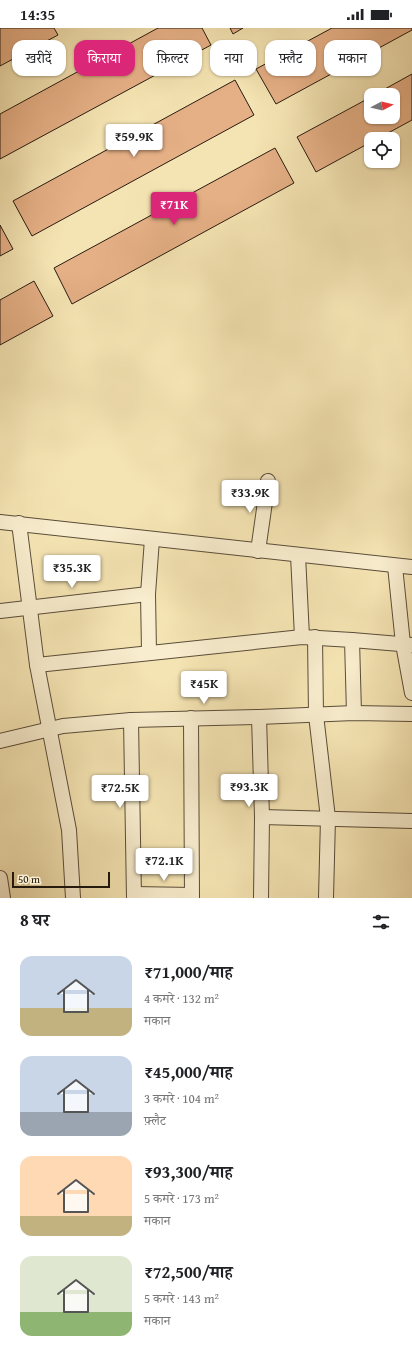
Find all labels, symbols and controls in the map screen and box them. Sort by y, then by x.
text: 14:35 [20,4,55,25]
chip: खरीदें [12,40,66,76]
chip: किराया [74,40,135,76]
chip: फ़िल्टर [143,40,202,76]
chip: नया [210,40,257,76]
chip: फ़्लैट [265,40,316,76]
chip: मकान [324,40,381,76]
north arrow [364,88,400,124]
map controls [364,88,400,168]
pin: ₹59.9K [101,124,167,158]
text: ₹59.9K [115,127,153,146]
button: locate [364,132,400,168]
pin: ₹71K [150,192,198,226]
text: ₹71K [160,195,188,214]
pin: ₹33.9K [217,480,283,514]
text: ₹33.9K [231,483,269,502]
pin: ₹35.3K [39,555,105,589]
text: ₹35.3K [53,558,91,577]
pin: ₹45K [180,671,228,705]
text: ₹45K [190,674,218,693]
pin: ₹93.3K [216,774,282,808]
pin: ₹72.5K [87,775,153,809]
text: ₹93.3K [230,777,268,796]
text: ₹72.5K [101,778,139,797]
pin: ₹72.1K [131,848,197,882]
text: ₹72.1K [145,851,183,870]
scale bar [12,870,110,889]
text: 50 m [18,871,40,887]
text: 8 घर [20,907,49,932]
icon: filters [370,911,392,933]
text: ₹71,000/माह [144,959,233,984]
icon: home [52,972,100,1020]
text: 4 कमरे · 132 m² [144,989,219,1008]
text: मकान [144,1011,170,1030]
text: ₹45,000/माह [144,1059,233,1084]
icon: home [52,1072,100,1120]
text: 3 कमरे · 104 m² [144,1089,219,1108]
text: फ़्लैट [144,1111,166,1130]
text: ₹93,300/माह [144,1159,233,1184]
icon: home [52,1172,100,1220]
text: 5 कमरे · 173 m² [144,1189,219,1208]
text: मकान [144,1211,170,1230]
text: ₹72,500/माह [144,1259,233,1284]
icon: home [52,1272,100,1320]
text: 5 कमरे · 143 m² [144,1289,219,1308]
text: मकान [144,1311,170,1330]

